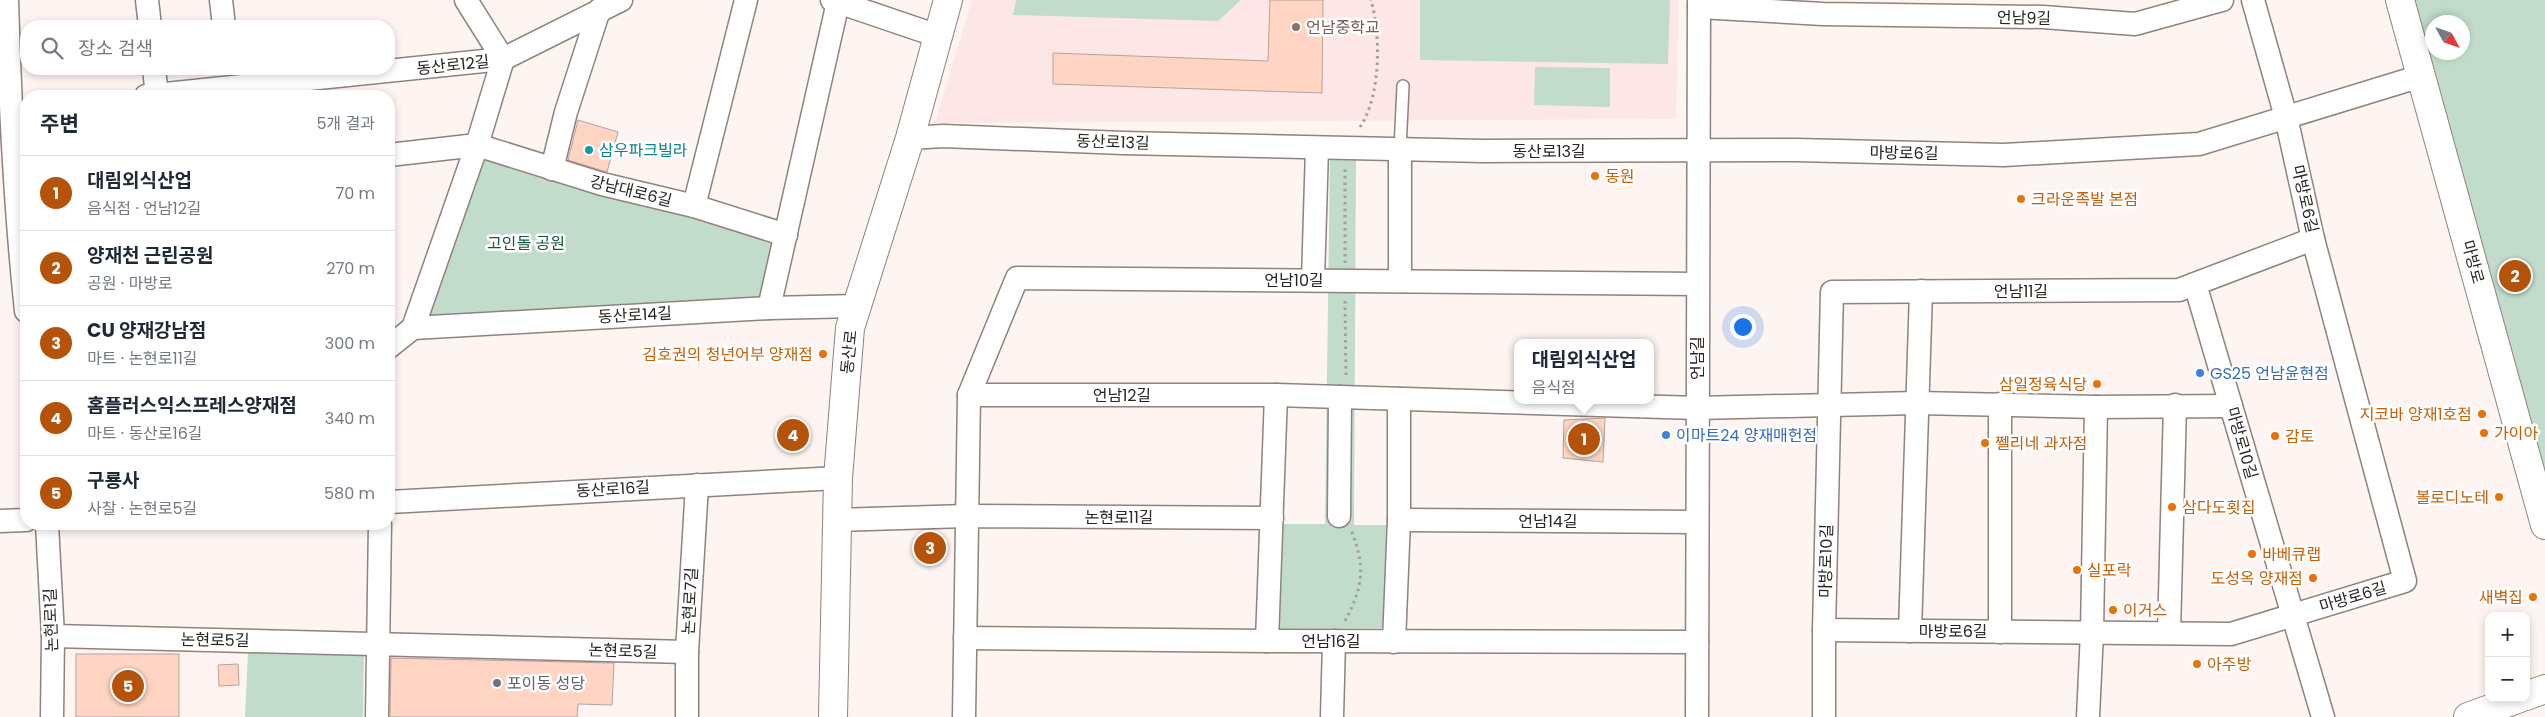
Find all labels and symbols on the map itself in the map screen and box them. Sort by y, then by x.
street label: 언남9길 [1997,6,2051,30]
north arrow [2425,15,2470,60]
place label: 언남중학교 [1306,16,1380,39]
marker: 언남중학교 [1290,21,1302,33]
street label: 동산로12길 [415,50,491,80]
street label: 동산로13길 [1076,129,1150,155]
place label: 삼우파크빌라 [599,139,688,162]
street label: 동산로13길 [1512,140,1586,163]
street label: 마방로6길 [1869,141,1939,165]
marker: 삼우파크빌라 [583,144,595,156]
street label: 마방로6길 [2286,163,2324,235]
place label: 동원 [1605,165,1634,188]
street label: 강남대로6길 [588,170,674,212]
marker: 동원 [1589,170,1601,182]
place label: 크라운족발 본점 [2031,188,2138,211]
marker: 크라운족발 본점 [2015,193,2027,205]
park label: 고인돌 공원 [487,232,565,255]
street label: 마방로 [2456,238,2490,287]
pin: 2 [2499,257,2531,295]
street label: 언남10길 [1264,269,1324,292]
street label: 언남11길 [1994,280,2048,303]
street label: 동산로14길 [597,302,673,328]
your location [1730,314,1756,340]
street label: 동산로 [835,329,863,375]
street label: 언남길 [1686,336,1709,380]
place label: 김호권의 청년어부 양재점 [643,343,813,366]
marker: 김호권의 청년어부 양재점 [817,348,829,360]
place label: GS25 언남윤현점 [2210,362,2329,385]
marker: GS25 언남윤현점 [2194,367,2206,379]
place label: 삼일정육식당 [1999,373,2087,396]
marker: 삼일정육식당 [2091,378,2103,390]
street label: 언남12길 [1093,384,1151,407]
place label: 지코바 양재1호점 [2360,403,2472,426]
street label: 마방로10길 [2221,404,2263,482]
marker: 지코바 양재1호점 [2476,408,2488,420]
pin: 4 [777,416,809,454]
pin: 1 [1568,420,1600,458]
place label: 가이아 [2494,422,2538,445]
place label: 이마트24 양재매헌점 [1676,424,1817,447]
place label: 감토 [2285,425,2314,448]
marker: 가이아 [2478,427,2490,439]
marker: 이마트24 양재매헌점 [1660,429,1672,441]
marker: 감토 [2269,430,2281,442]
place label: 쩰리네 과자점 [1995,432,2088,455]
marker: 쩰리네 과자점 [1979,437,1991,449]
street label: 동산로16길 [575,476,651,502]
place label: 볼로디노테 [2415,486,2489,509]
marker: 볼로디노테 [2493,491,2505,503]
place label: 삼다도횟집 [2182,496,2256,519]
marker: 삼다도횟집 [2166,501,2178,513]
street label: 논현로11길 [1084,506,1154,529]
street label: 언남14길 [1518,510,1578,533]
street label: 마방로10길 [1814,524,1838,598]
pin: 3 [914,529,946,567]
place label: 바베큐랩 [2262,543,2321,566]
marker: 바베큐랩 [2246,548,2258,560]
place label: 실포락 [2087,559,2131,582]
marker: 실포락 [2071,564,2083,576]
street label: 논현로7길 [677,567,703,635]
place label: 도성옥 양재점 [2210,567,2303,590]
marker: 도성옥 양재점 [2307,572,2319,584]
street label: 마방로6길 [2317,576,2389,618]
place label: 새벽집 [2479,586,2523,609]
street label: 논현로1길 [38,588,64,652]
marker: 새벽집 [2527,591,2539,603]
place label: 이거스 [2123,599,2167,622]
marker: 이거스 [2107,604,2119,616]
street label: 마방로6길 [1918,620,1988,643]
street label: 논현로5길 [180,628,250,652]
street label: 언남16길 [1301,630,1361,653]
street label: 논현로5길 [588,638,658,664]
place label: 아주방 [2207,653,2251,676]
marker: 아주방 [2191,658,2203,670]
pin: 5 [112,667,144,705]
place label: 포이동 성당 [507,672,585,695]
marker: 포이동 성당 [491,677,503,689]

